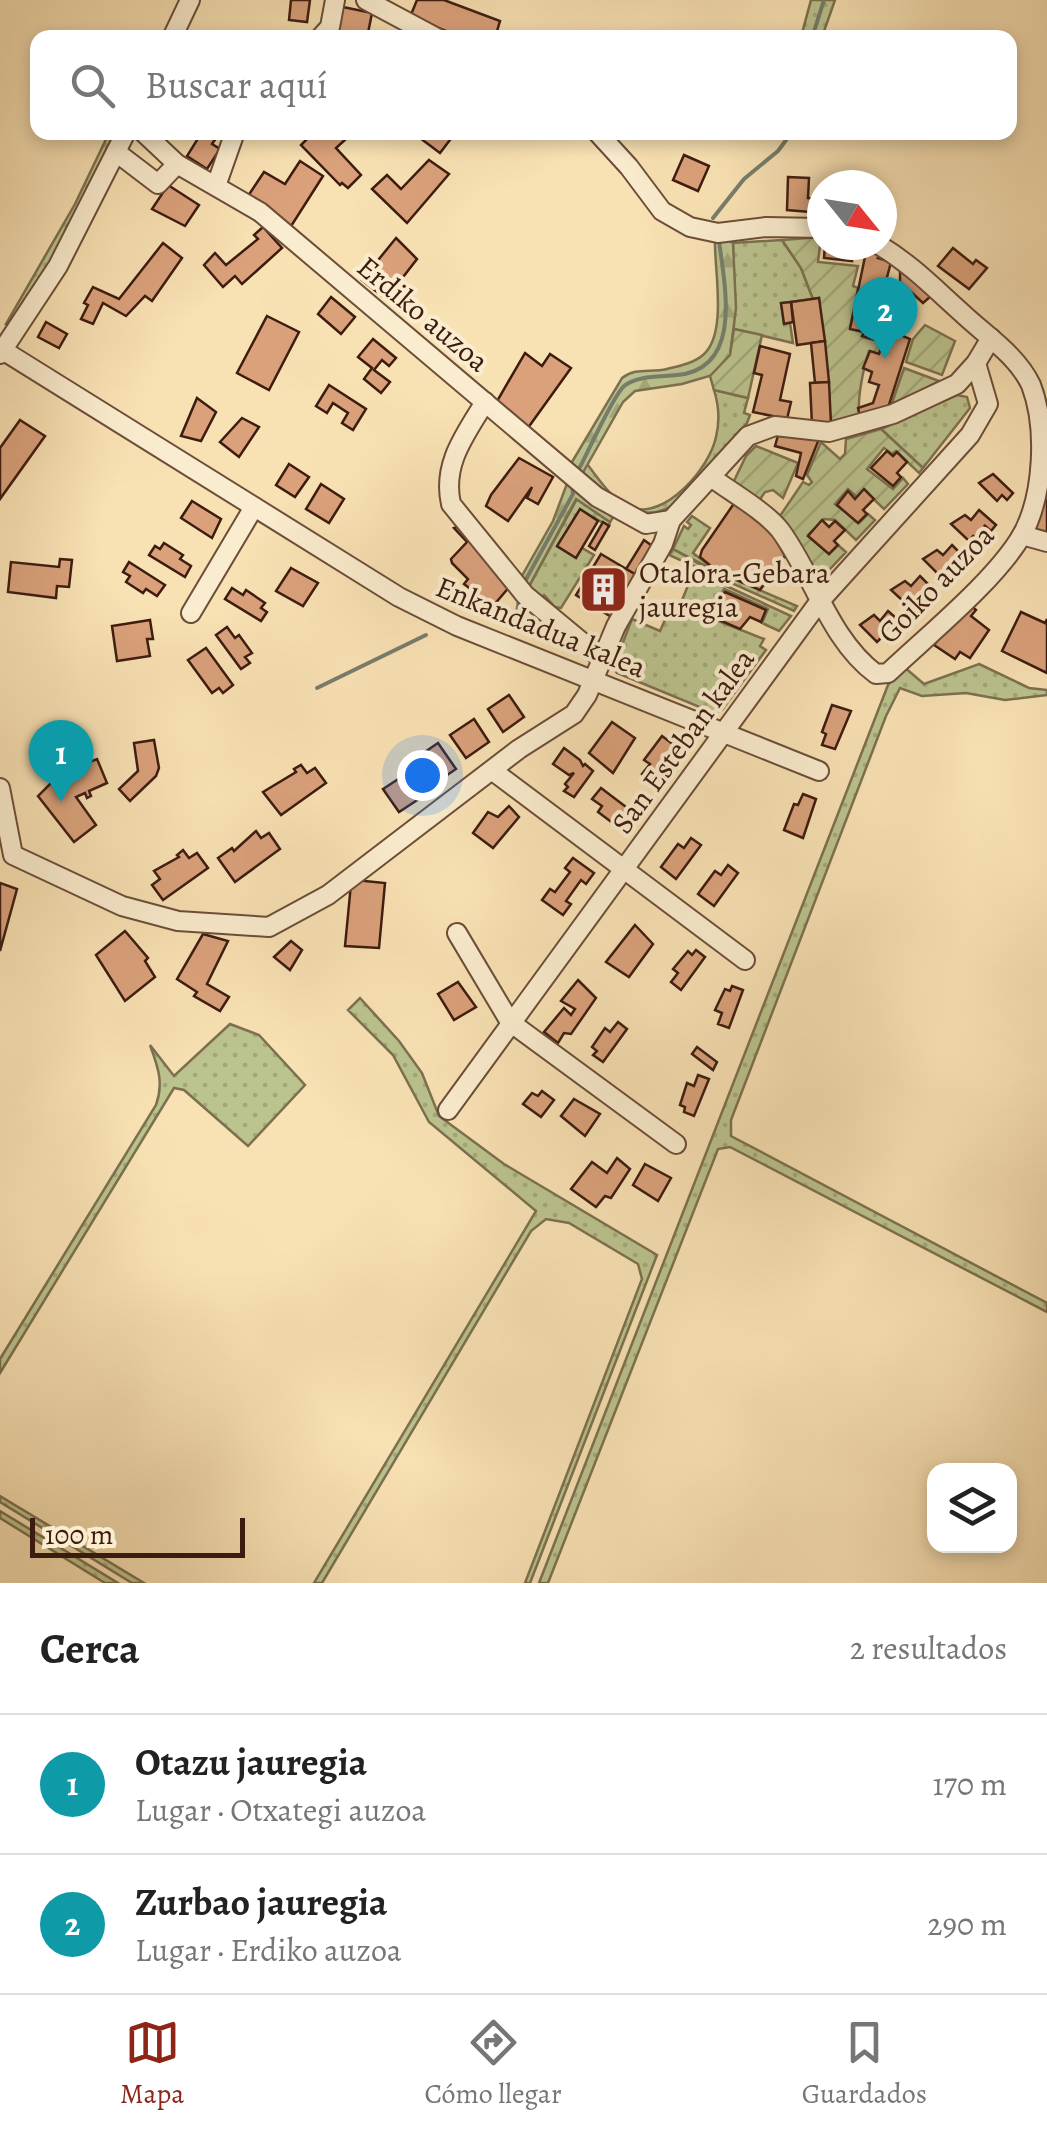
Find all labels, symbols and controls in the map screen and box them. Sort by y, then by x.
search box [30,30,1017,140]
icon: search [65,58,120,113]
text: Buscar aquí [145,59,328,111]
north arrow [807,170,897,260]
street label: Erdiko auzoa [349,247,497,381]
pin: 2 [852,276,918,359]
street label: Goiko auzoa [869,516,1003,652]
place label: Otalora-Gebara jauregia [639,553,830,627]
building icon: Otalora-Gebara jauregia [578,564,630,616]
street label: Enkandadua kalea [430,567,652,687]
street label: San Esteban kalea [602,640,764,842]
pin: 1 [28,720,94,802]
your location [397,750,448,801]
map controls [927,1463,1017,1553]
button: layers [927,1463,1017,1553]
scale bar [30,1513,245,1558]
text: 100 m [45,1516,113,1554]
text: Cerca [40,1620,139,1677]
text: 2 resultados [850,1626,1007,1670]
text: Otazu jauregia [135,1736,367,1788]
text: 1 [67,1762,78,1806]
text: 170 m [933,1762,1007,1806]
text: Lugar · Otxategi auzoa [135,1788,426,1832]
text: Zurbao jauregia [135,1876,387,1928]
text: 2 [65,1902,80,1946]
text: 290 m [927,1902,1007,1946]
text: Lugar · Erdiko auzoa [135,1928,402,1972]
tab: Mapa [120,2015,184,2113]
tab: Cómo llegar [425,2015,562,2113]
tab: Guardados [802,2015,927,2113]

